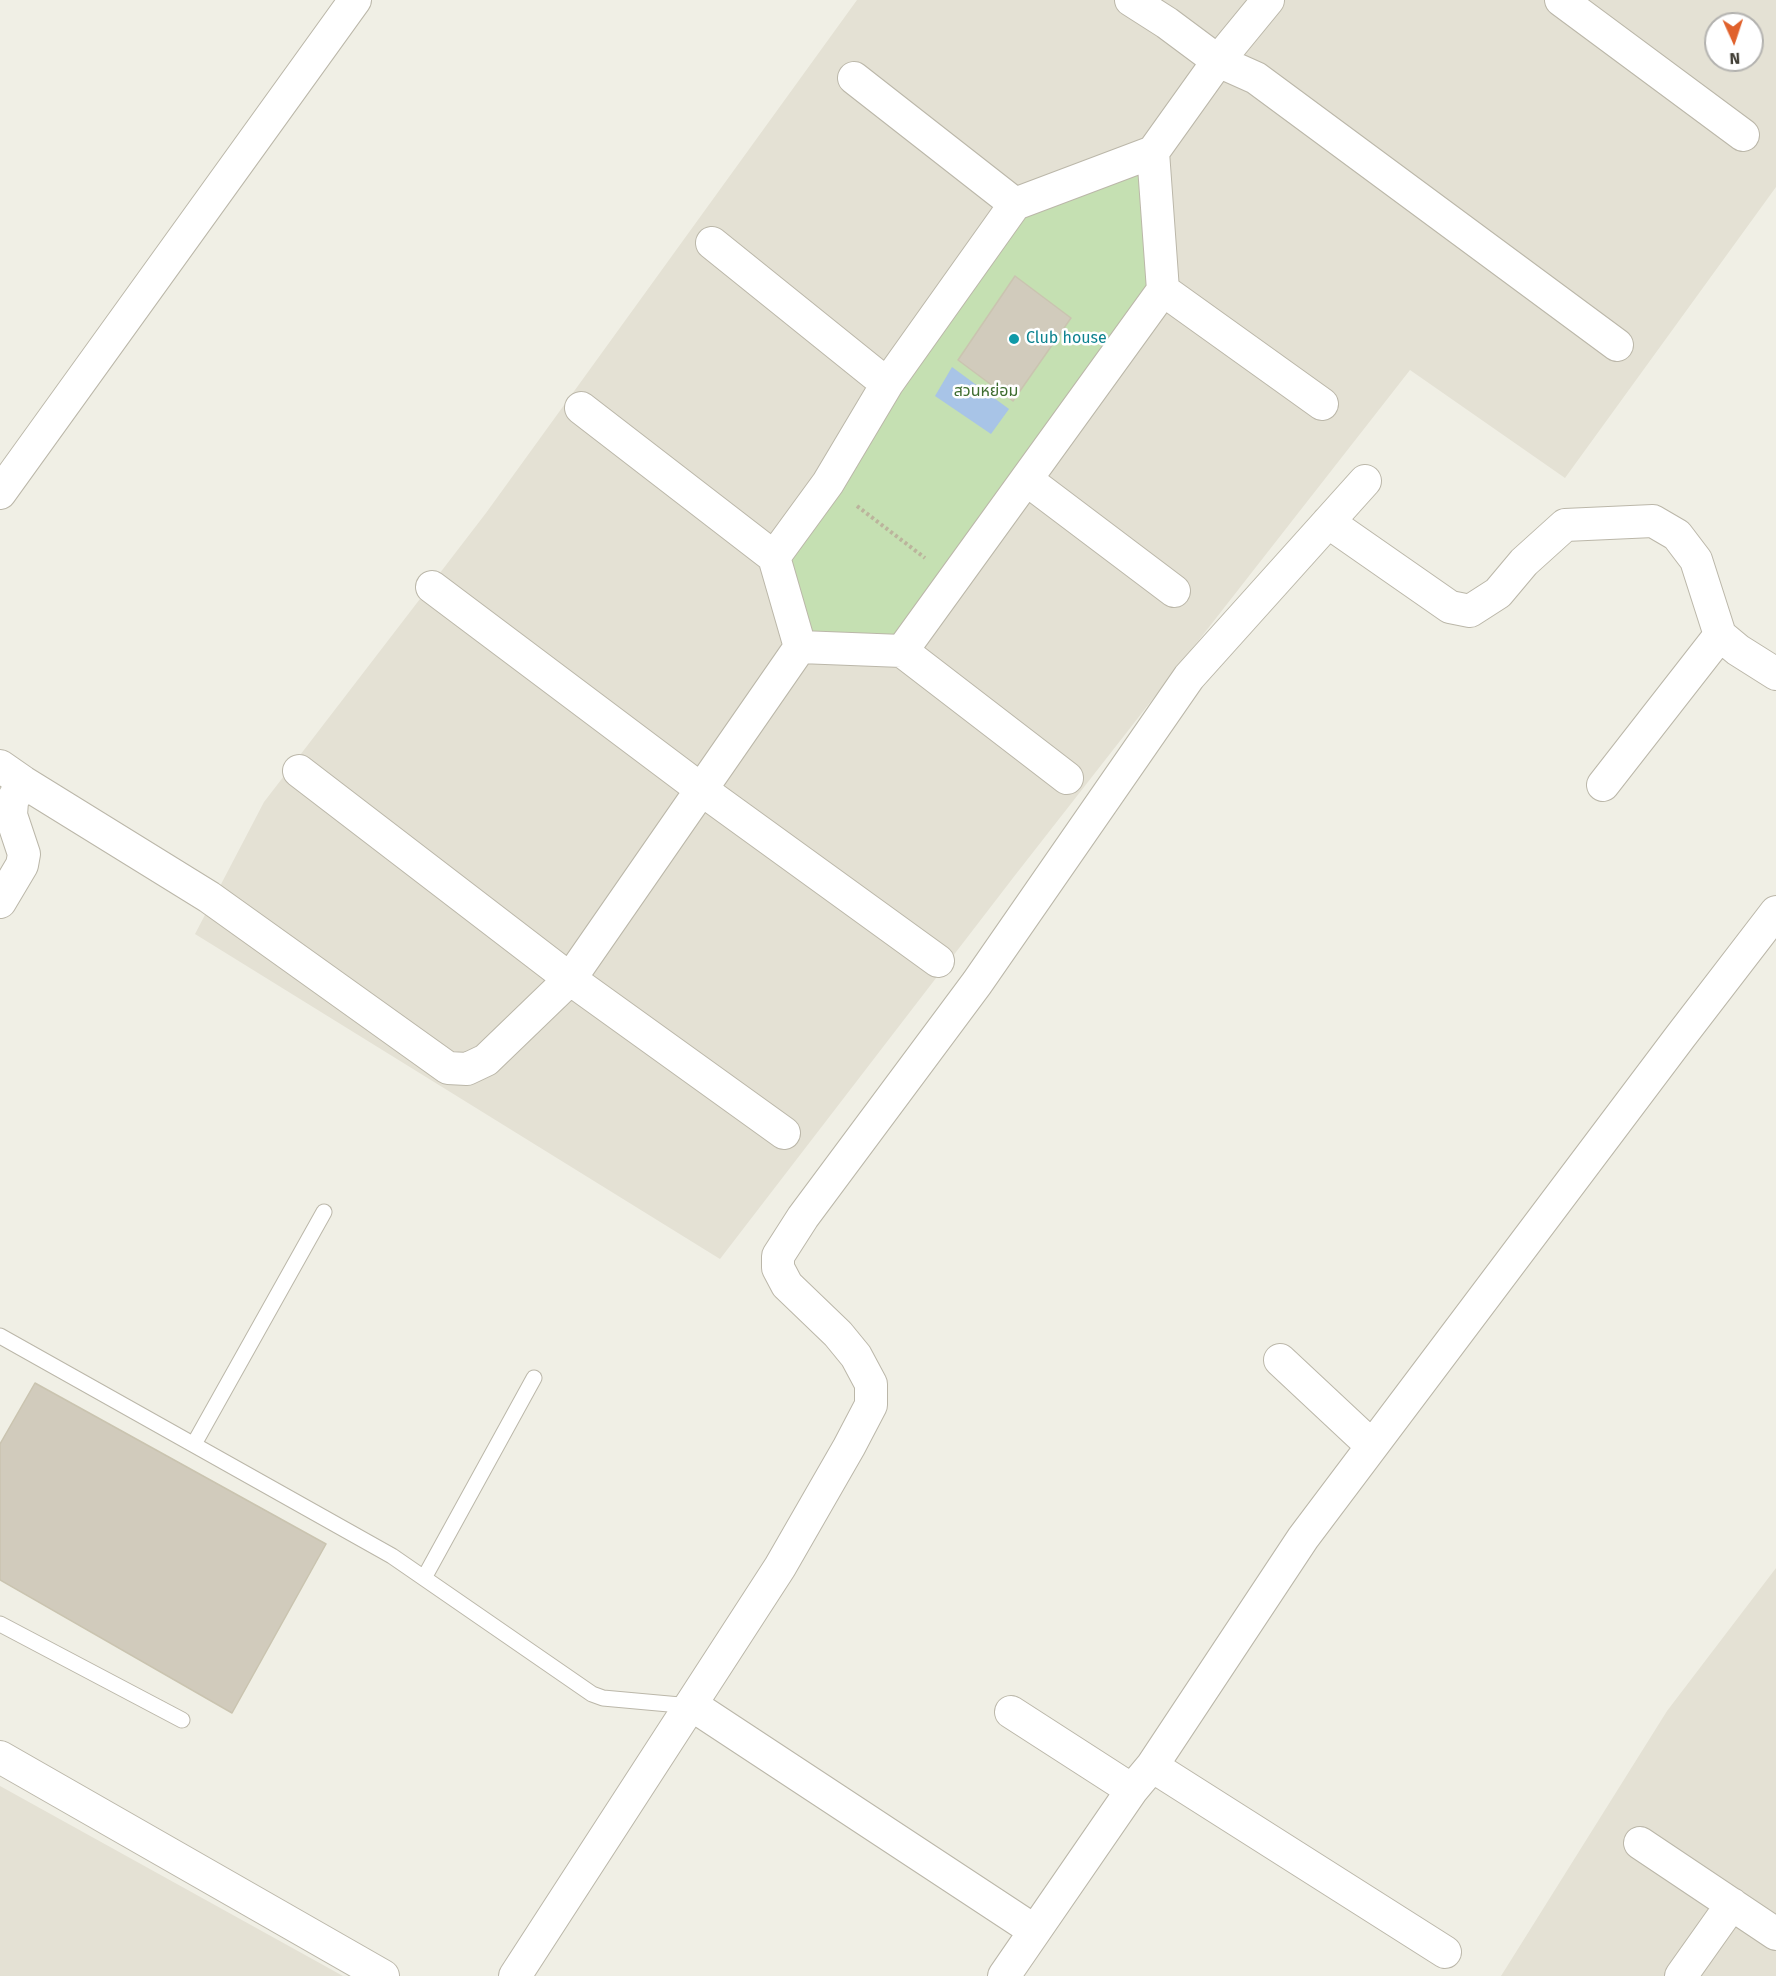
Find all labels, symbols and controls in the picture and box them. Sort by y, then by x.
north arrow [1704,12,1764,72]
text: N [1729,49,1741,68]
place label: Club house [1026,329,1107,349]
marker: Club house [1007,332,1021,346]
park label: สวนหย่อม [954,382,1018,402]

